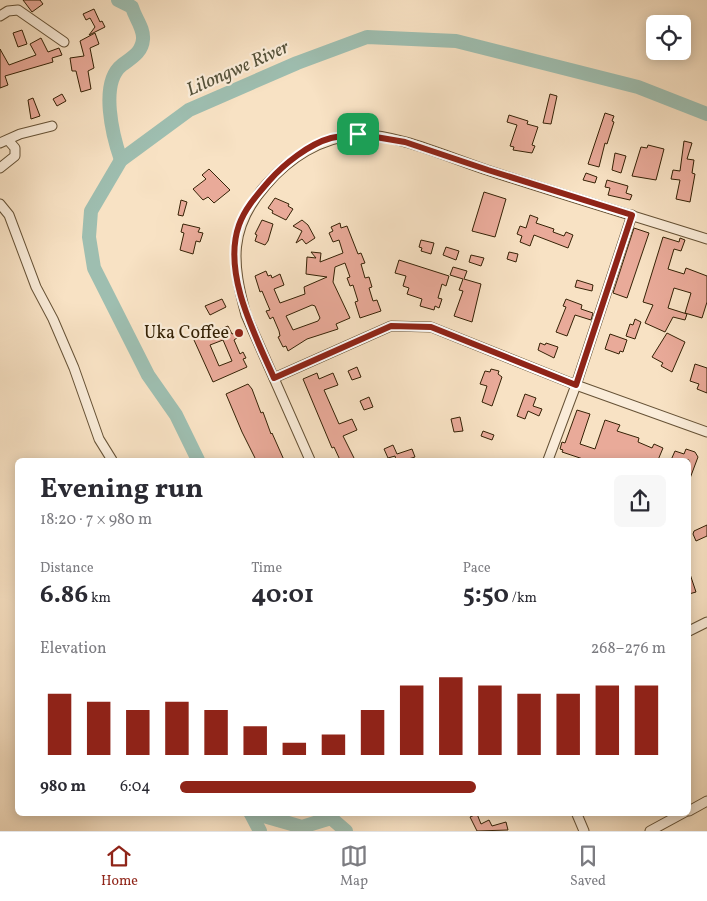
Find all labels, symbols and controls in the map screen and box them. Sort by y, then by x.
map controls [646,15,691,60]
button: locate [646,15,691,60]
water label: Lilongwe River [182,34,294,103]
pin [337,113,379,155]
icon: arrive [344,120,372,148]
place label: Uka Coffee [144,321,229,346]
marker: Uka Coffee [233,327,245,339]
text: Evening run [40,470,204,509]
button: share [614,475,666,527]
text: 18:20 · 7 × 980 m [40,509,152,531]
text: Distance [40,559,94,578]
text: Time [251,559,282,578]
text: Pace [463,559,491,578]
text: 6.86 [40,578,88,613]
text: 40:01 [251,578,314,613]
text: 5:50 [463,578,509,613]
text: km [88,589,111,608]
text: /km [509,589,537,608]
text: Elevation [40,638,107,660]
text: 268–276 m [591,638,666,660]
text: 980 m [40,776,86,798]
text: 6:04 [120,776,151,798]
tab: Home [101,842,138,891]
tab: Map [340,842,368,891]
tab: Saved [570,842,606,891]

